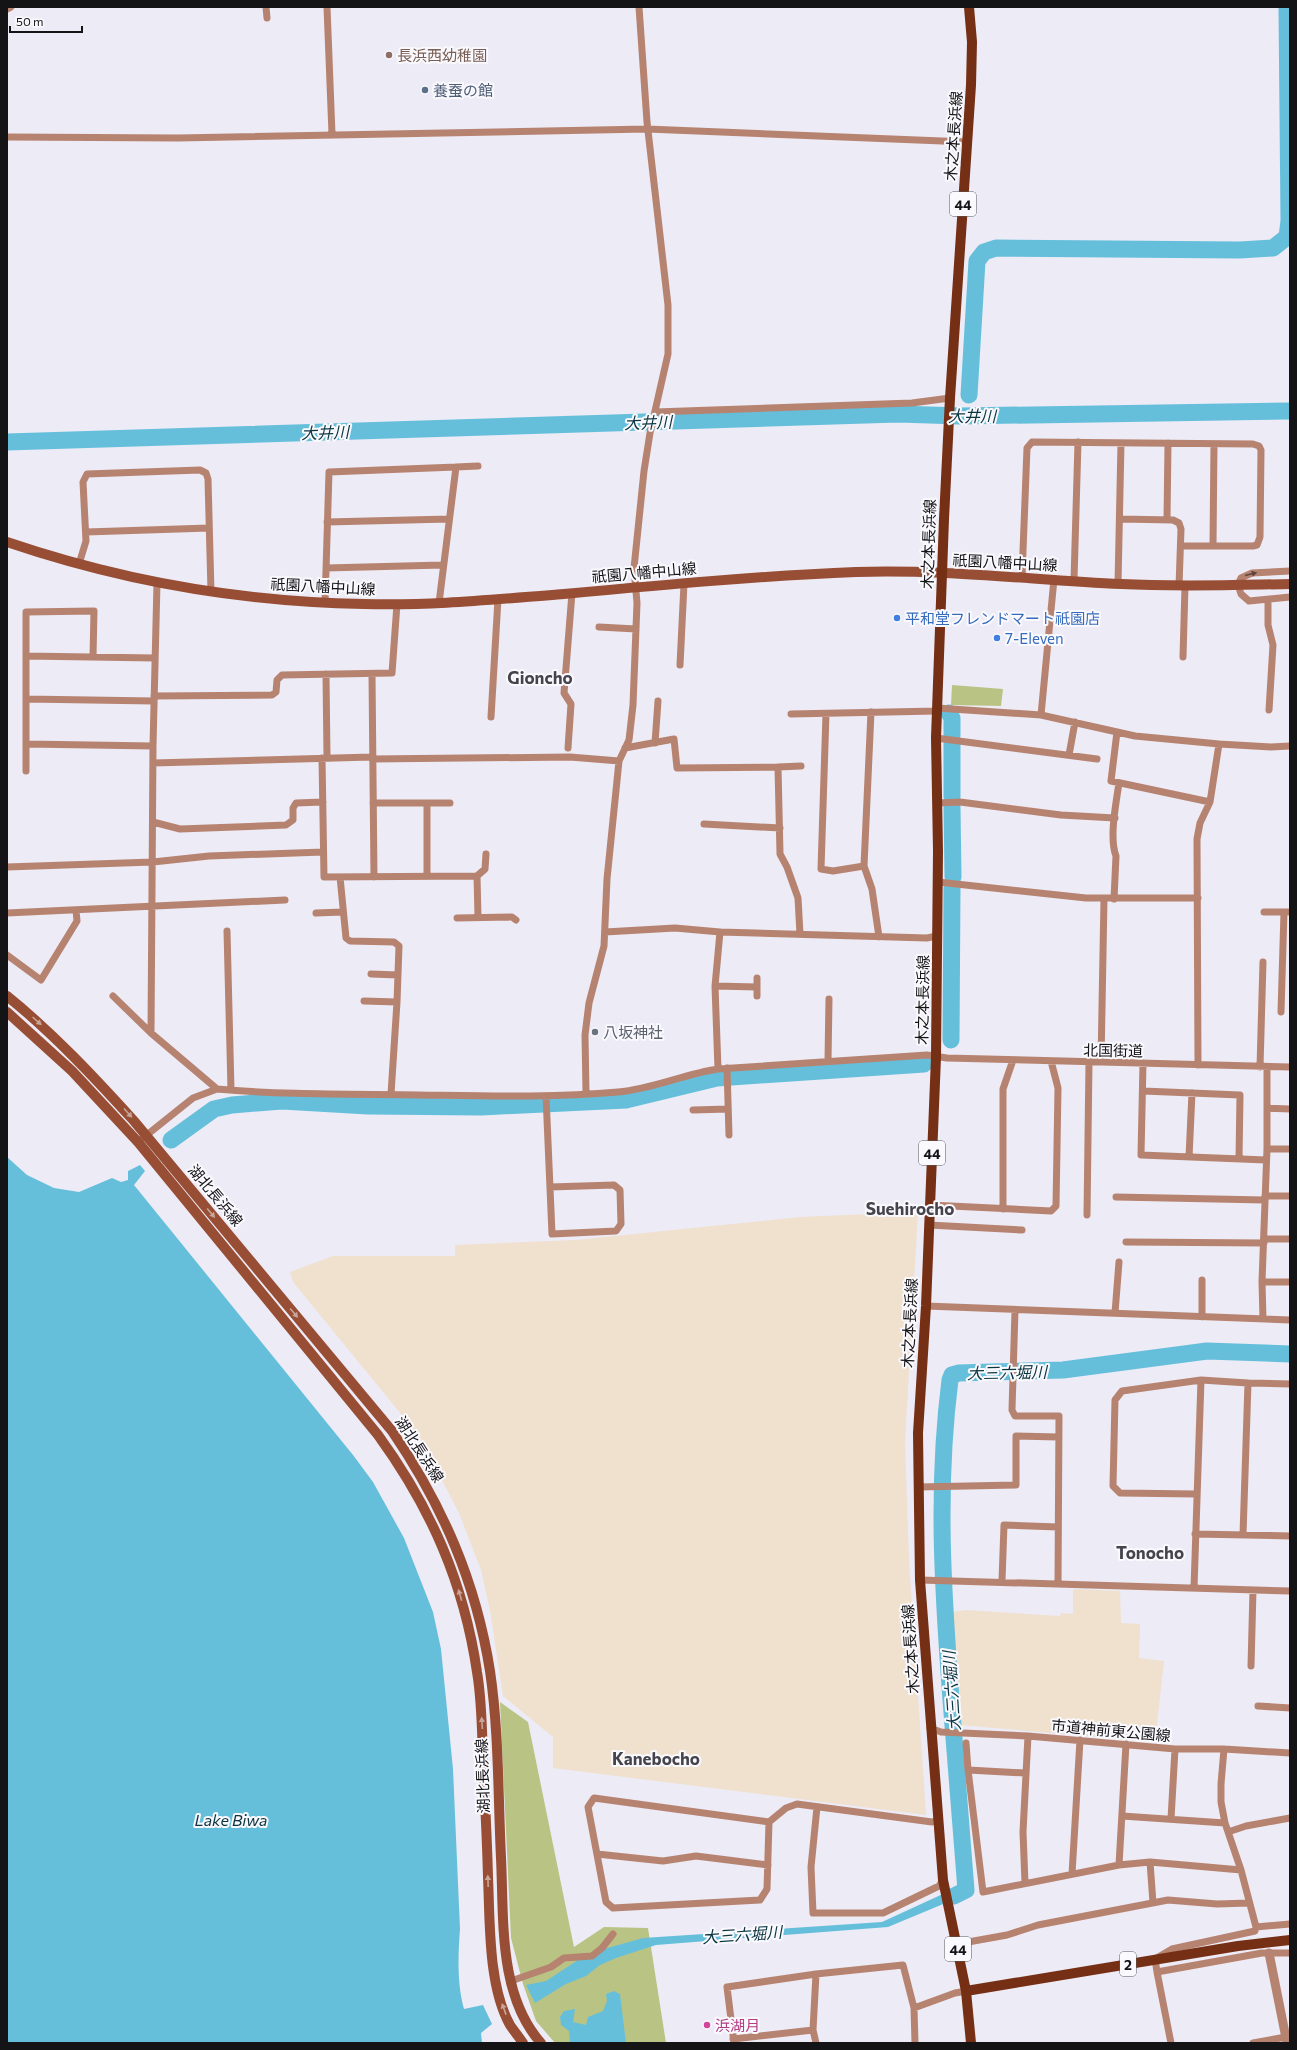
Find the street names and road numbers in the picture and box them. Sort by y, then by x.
street label: 木之本長浜線 [941,90,965,182]
road number: 44 [950,192,976,216]
street label: 木之本長浜線 [917,499,939,589]
street label: 祇園八幡中山線 [952,550,1058,574]
street label: 祇園八幡中山線 [591,558,697,586]
street label: 祇園八幡中山線 [270,574,376,598]
street label: 木之本長浜線 [912,955,932,1045]
street label: 北国街道 [1083,1040,1143,1060]
road number: 44 [919,1141,945,1165]
street label: 湖北長浜線 [185,1160,247,1230]
street label: 木之本長浜線 [898,1278,920,1368]
street label: 湖北長浜線 [392,1413,448,1485]
street label: 木之本長浜線 [898,1603,922,1695]
street label: 市道神前東公園線 [1050,1716,1172,1744]
street label: 湖北長浜線 [472,1738,492,1814]
road number: 44 [945,1937,971,1961]
road number: 2 [1120,1952,1136,1976]

